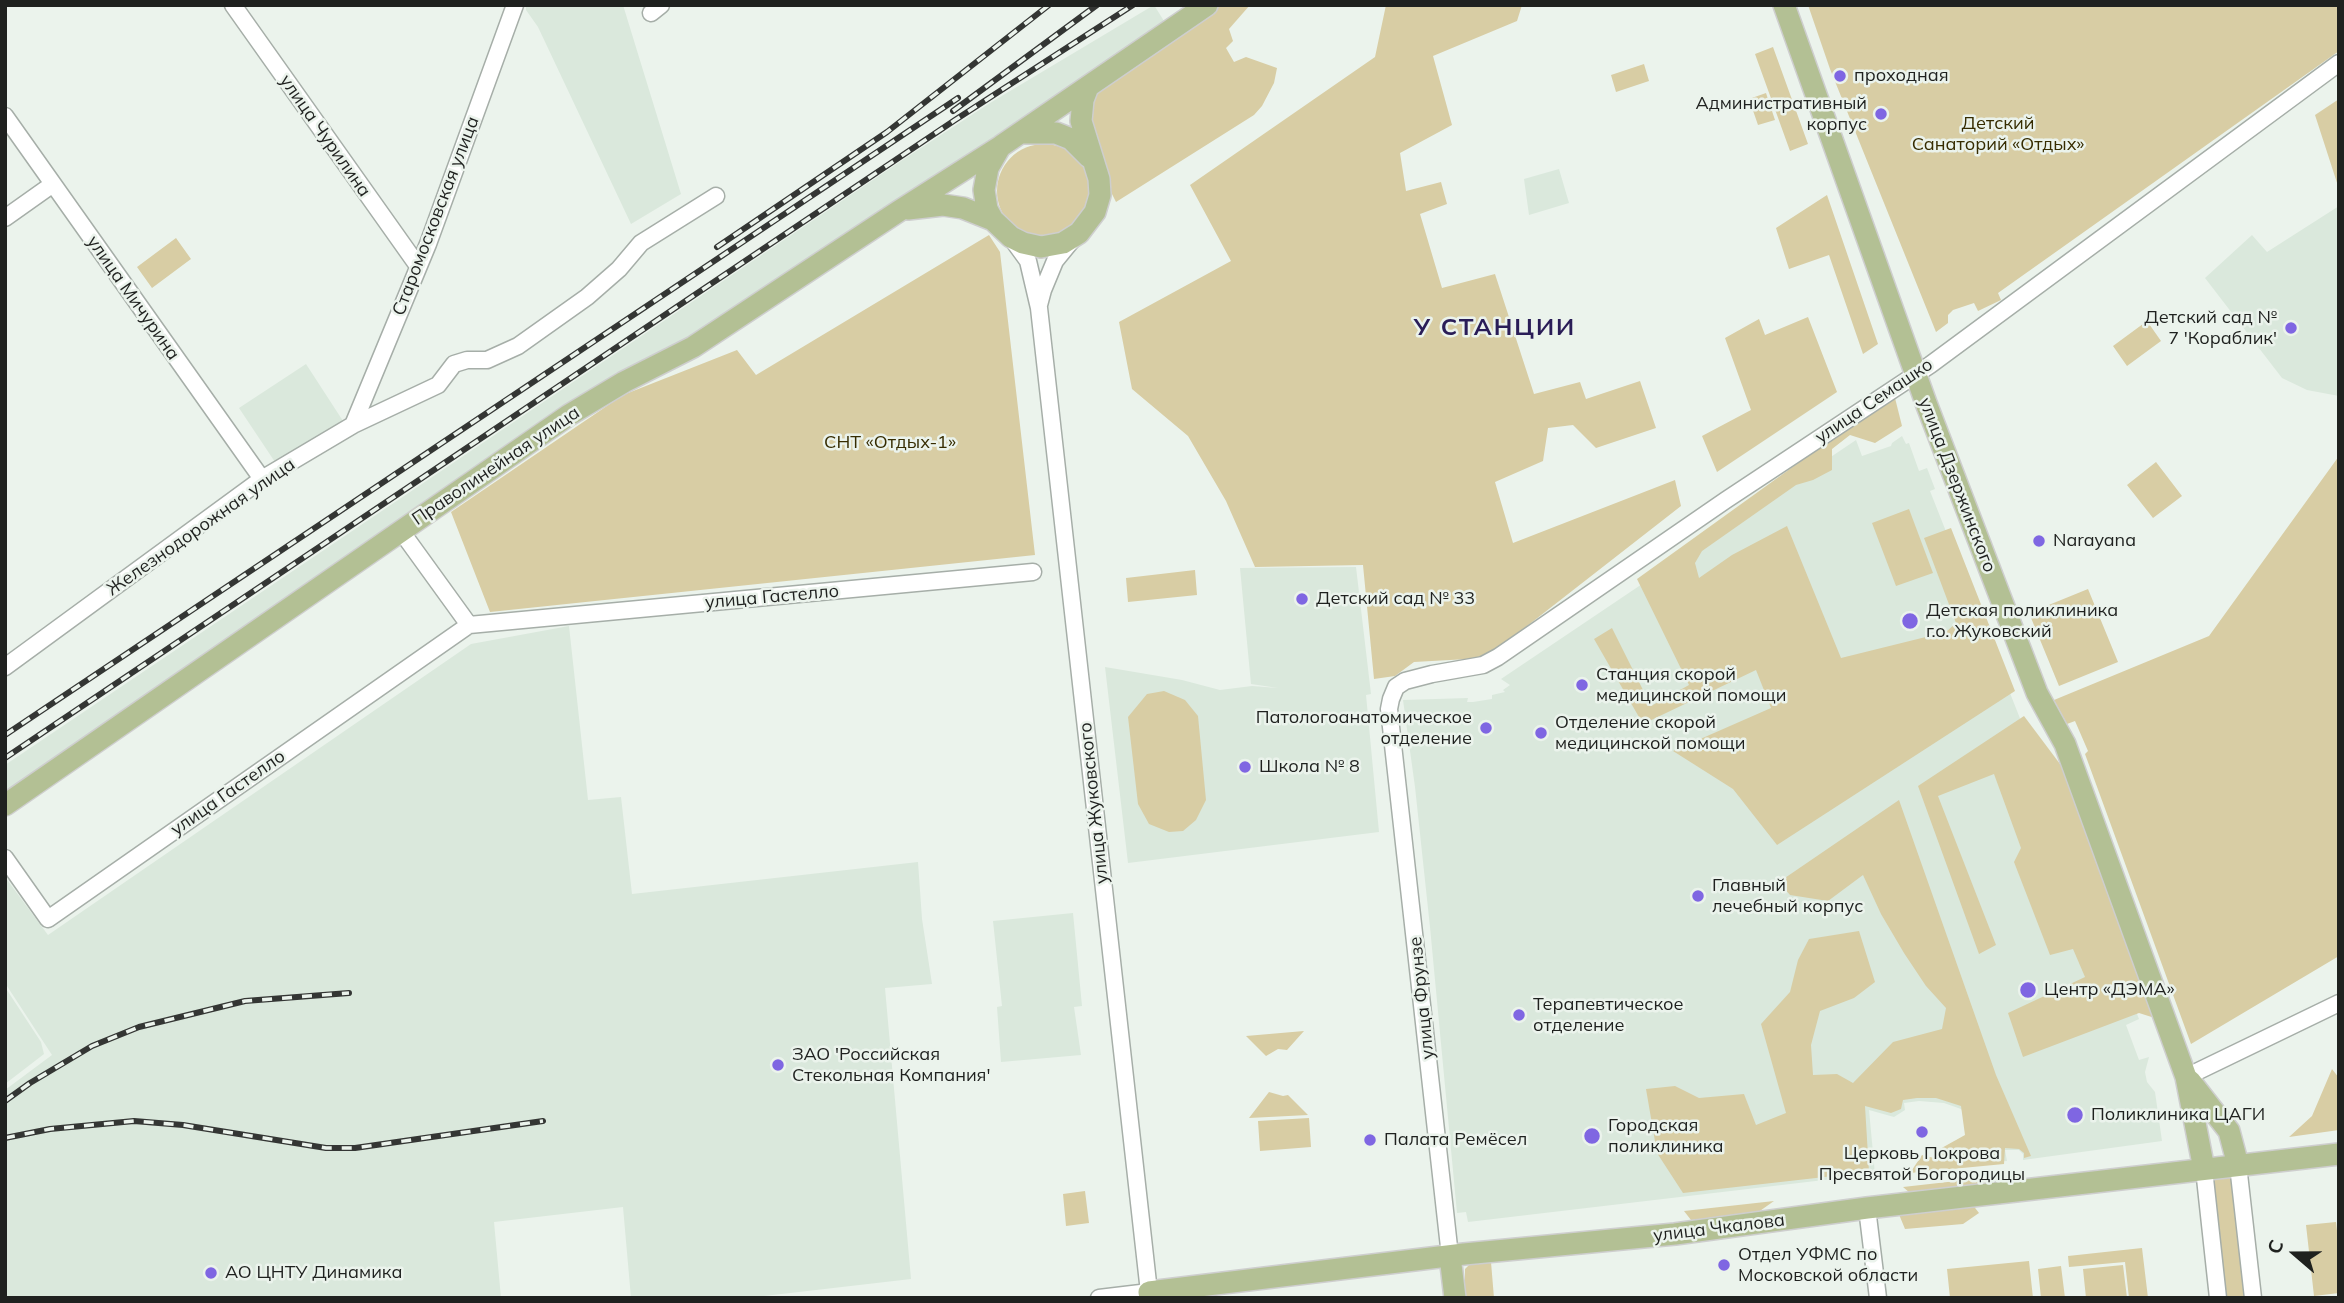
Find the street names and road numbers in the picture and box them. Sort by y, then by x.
street label: улица Чурилина [275,71,375,201]
street label: Старомосковская улица [388,113,484,319]
street label: улица Мичурина [82,232,184,364]
street label: улица Семашко [1811,354,1937,448]
street label: улица Дзержинского [1914,395,2000,575]
street label: Праволинейная улица [408,402,584,530]
street label: Железнодорожная улица [103,454,299,600]
street label: улица Гастелло [704,580,840,614]
street label: улица Жуковского [1075,721,1113,885]
street label: улица Гастелло [167,746,289,840]
street label: улица Фрунзе [1405,936,1439,1060]
street label: улица Чкалова [1652,1209,1786,1247]

